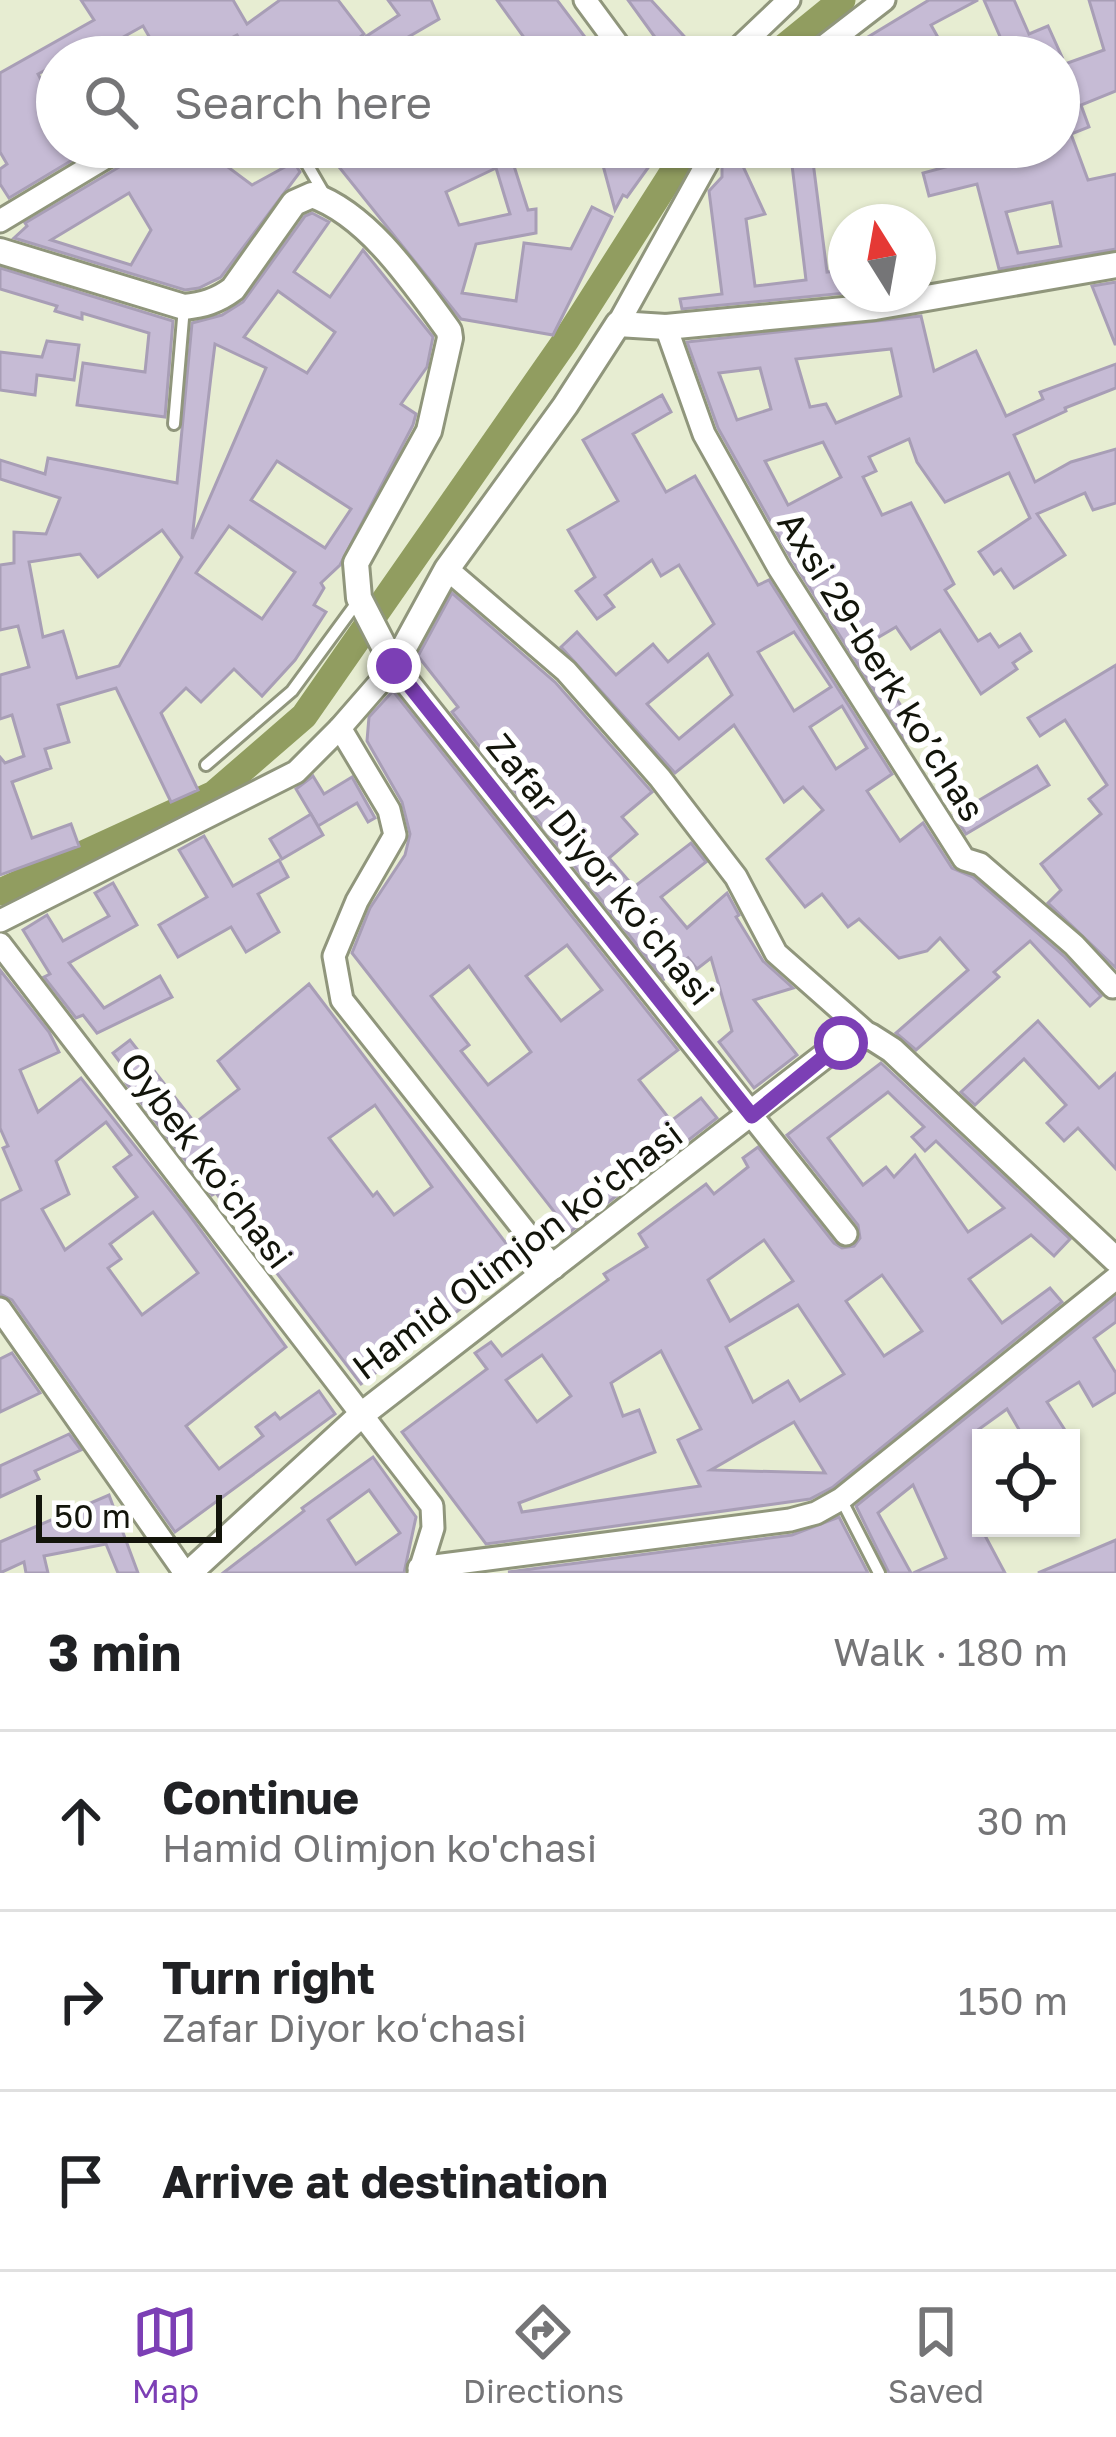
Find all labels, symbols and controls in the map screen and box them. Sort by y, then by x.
search box [36,36,1080,168]
icon: search [78,69,144,135]
text: Search here [174,75,432,129]
north arrow [828,204,936,312]
street label: Аxsi 29-berk koʼchas [769,503,995,829]
route end [367,639,421,693]
street label: Zafar Diyor koʻchasi [478,725,724,1013]
route start [814,1016,868,1070]
street label: Oybek koʻchasi [112,1044,302,1276]
street label: Hamid Olimjon ko'chasi [344,1112,690,1388]
map controls [972,1429,1080,1537]
button: locate [972,1429,1080,1537]
scale bar [36,1489,222,1542]
text: 50 m [54,1496,131,1535]
text: 3 min [48,1621,181,1682]
text: Walk · 180 m [833,1628,1068,1675]
text: Continue [162,1770,359,1824]
icon: ahead [48,1788,114,1854]
text: 30 m [977,1797,1068,1844]
text: Hamid Olimjon ko'chasi [162,1824,597,1871]
text: Turn right [162,1950,375,2004]
icon: right [48,1968,114,2034]
text: 150 m [958,1977,1068,2024]
text: Zafar Diyor koʻchasi [162,2004,527,2051]
icon: arrive [48,2148,114,2214]
text: Arrive at destination [162,2154,608,2208]
tab: Map [132,2299,199,2410]
tab: Directions [463,2299,624,2410]
tab: Saved [888,2299,984,2410]

